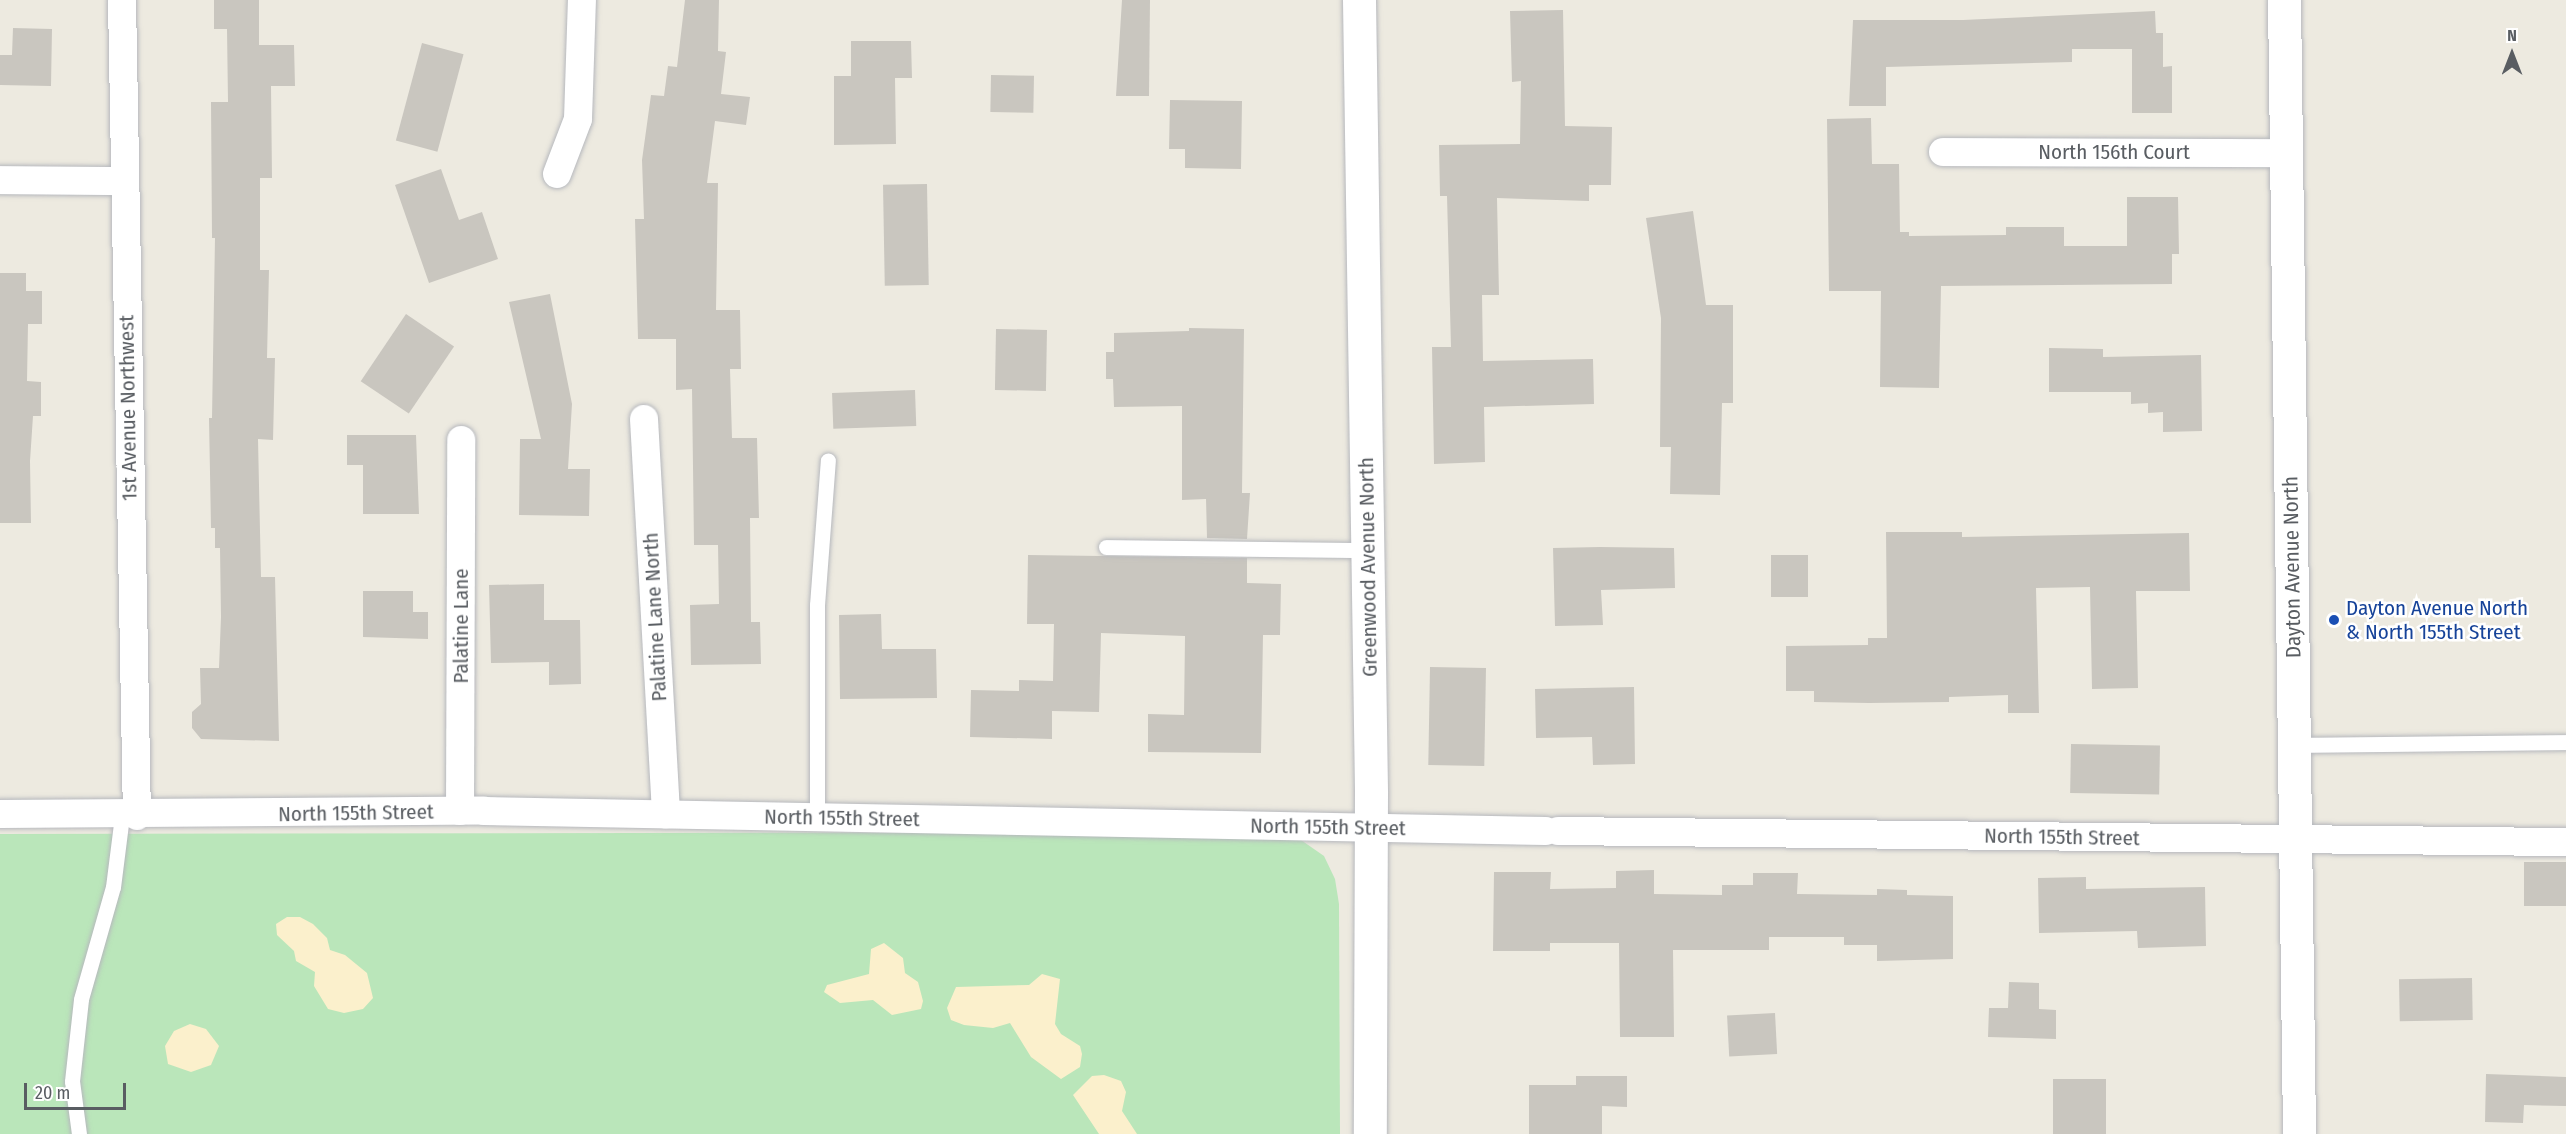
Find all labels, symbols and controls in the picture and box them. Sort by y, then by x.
north arrow [2482,24,2542,84]
text: N [2507,26,2517,45]
street label: North 156th Court [2038,139,2190,165]
street label: 1st Avenue Northwest [114,315,142,501]
street label: Greenwood Avenue North [1353,457,1383,677]
street label: Dayton Avenue North [2278,476,2306,658]
street label: Palatine Lane North [638,532,672,702]
street label: Palatine Lane [448,568,474,684]
place label: Dayton Avenue North & North 155th Street [2346,595,2528,645]
marker: Dayton Avenue North & North 155th Street [2327,613,2341,627]
street label: North 155th Street [278,799,434,827]
street label: North 155th Street [764,804,920,832]
street label: North 155th Street [1250,813,1406,841]
street label: North 155th Street [1984,823,2140,851]
scale bar [27,1071,129,1109]
text: 20 m [35,1082,70,1104]

